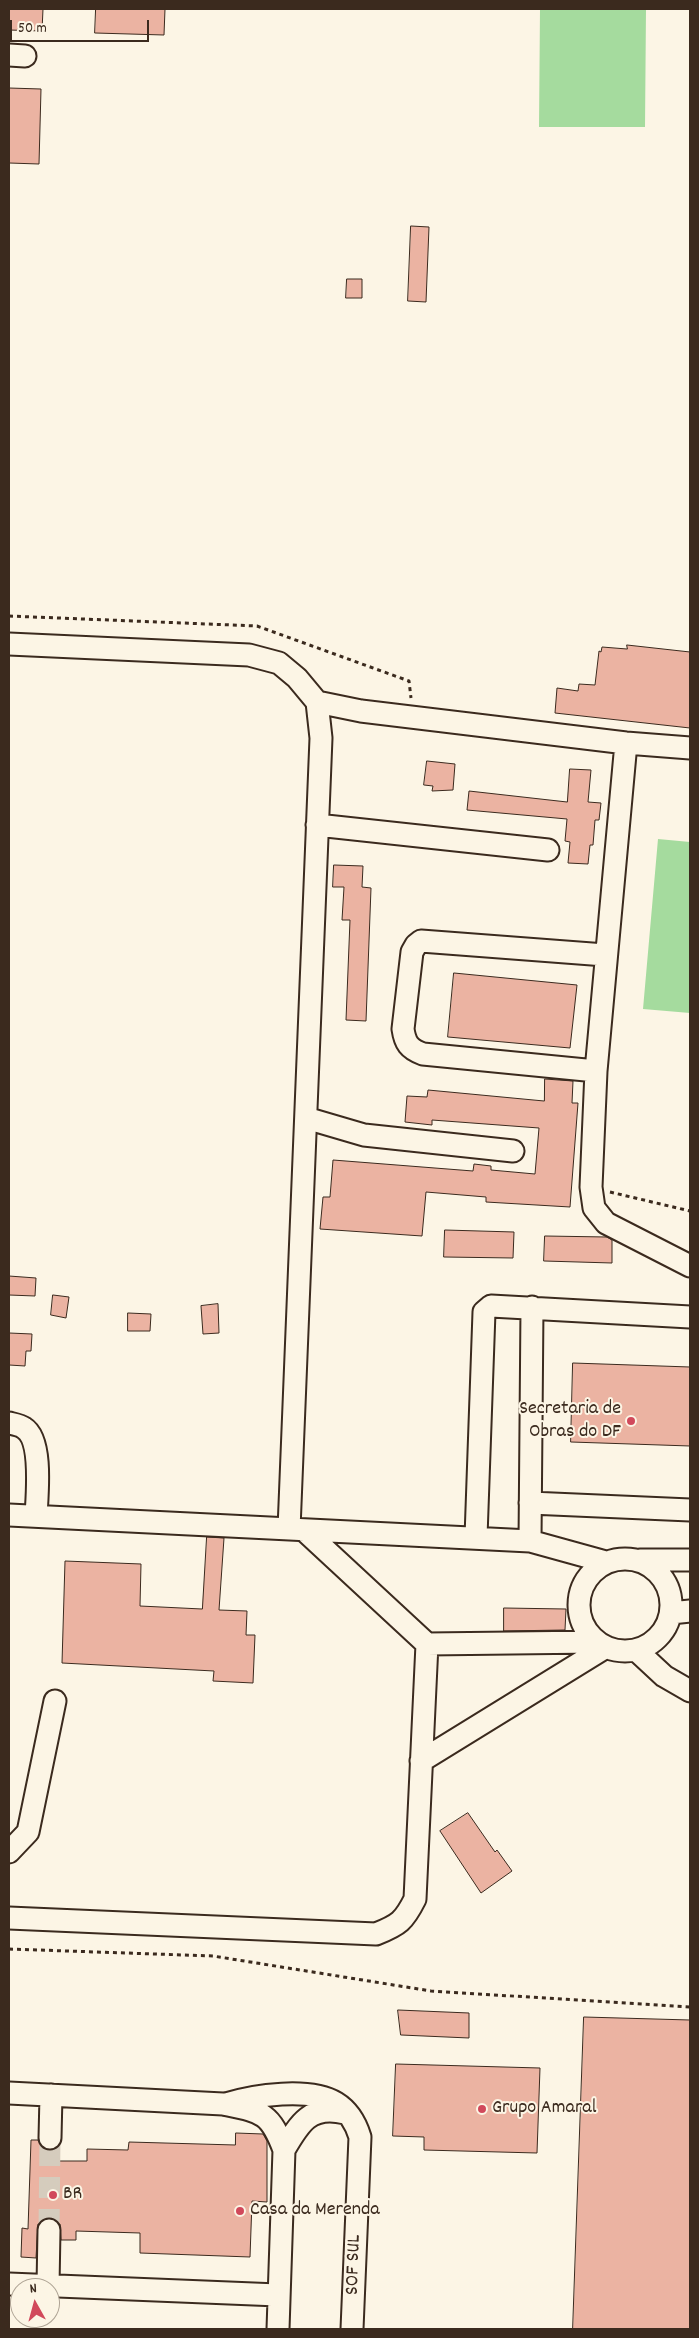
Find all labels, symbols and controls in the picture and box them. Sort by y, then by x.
scale bar [12,10,151,42]
text: 50 m [18,18,47,40]
place label: Secretaria de Obras do DF [519,1398,621,1445]
marker: Secretaria de Obras do DF [625,1415,637,1427]
place label: Grupo Amaral [492,2097,596,2121]
marker: Grupo Amaral [476,2103,488,2115]
place label: BR [63,2183,82,2207]
marker: BR [47,2189,59,2201]
place label: Casa da Merenda [250,2199,380,2223]
marker: Casa da Merenda [234,2205,246,2217]
street label: SOF SUL [342,2234,368,2296]
north arrow [10,2278,60,2328]
text: N [29,2279,38,2299]

